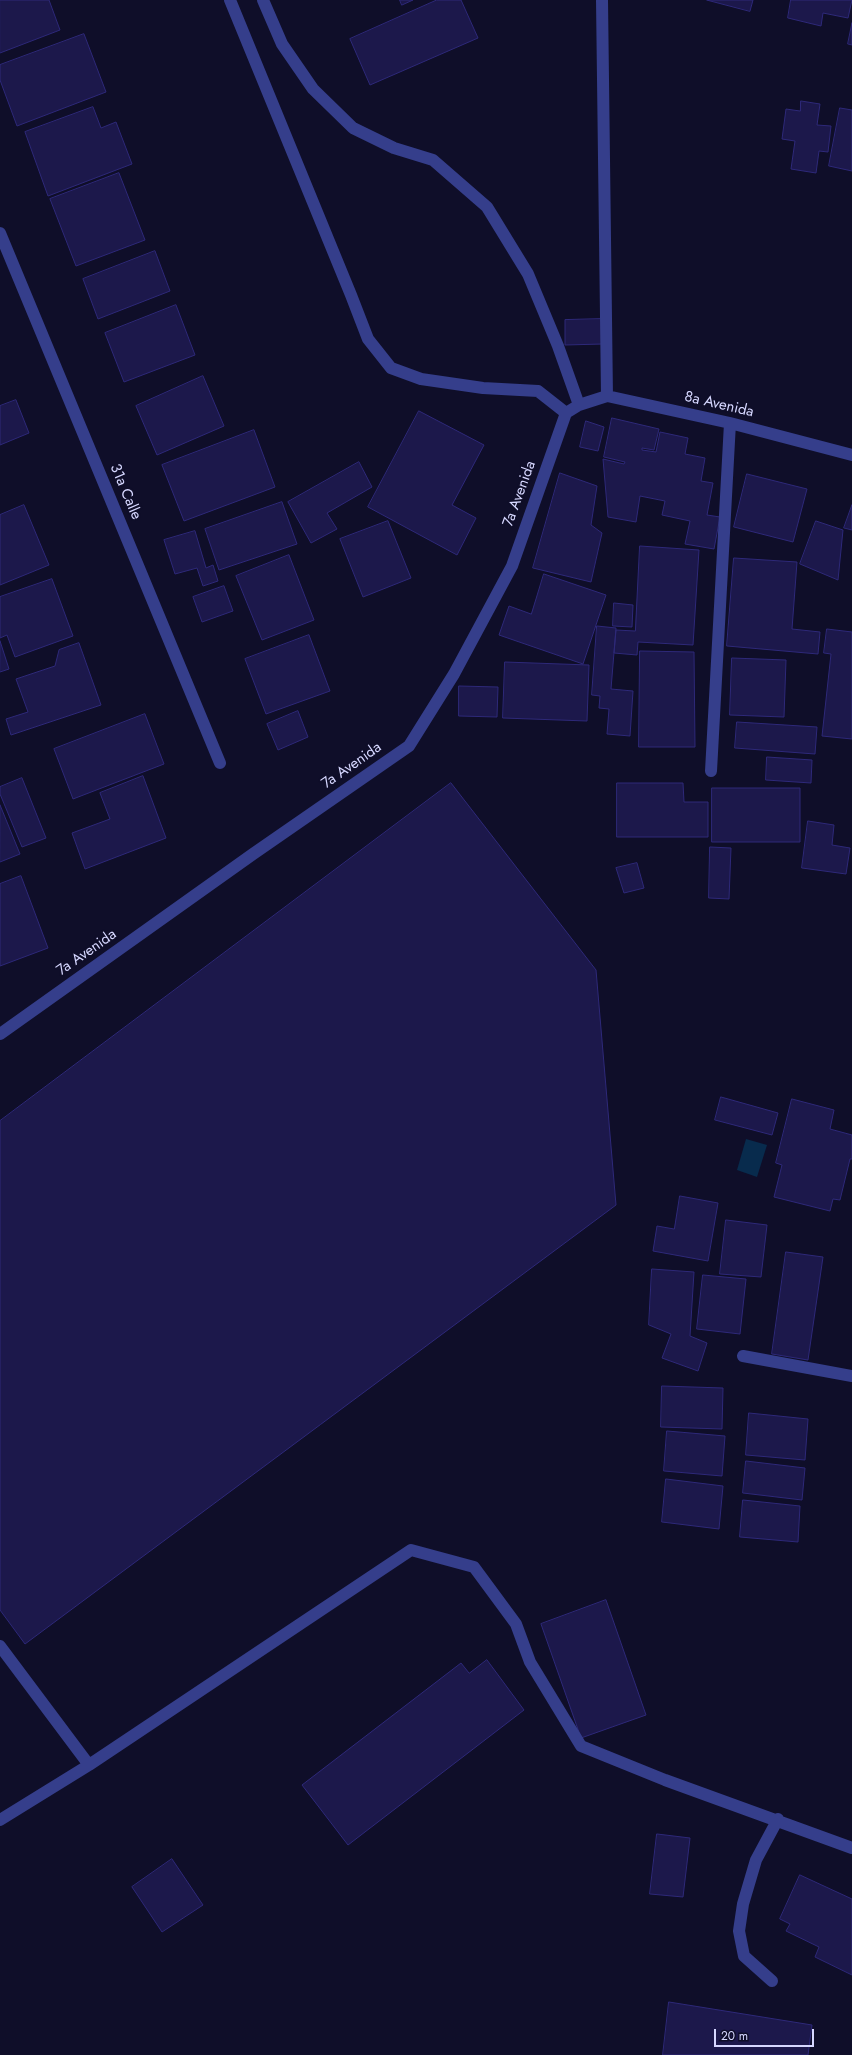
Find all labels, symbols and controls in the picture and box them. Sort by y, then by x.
street label: 8a Avenida [683,388,755,422]
street label: 7a Avenida [500,459,540,529]
street label: 31a Calle [105,461,145,523]
street label: 7a Avenida [319,739,385,793]
street label: 7a Avenida [54,926,120,980]
scale bar [716,2021,816,2047]
text: 20 m [721,2027,748,2045]

